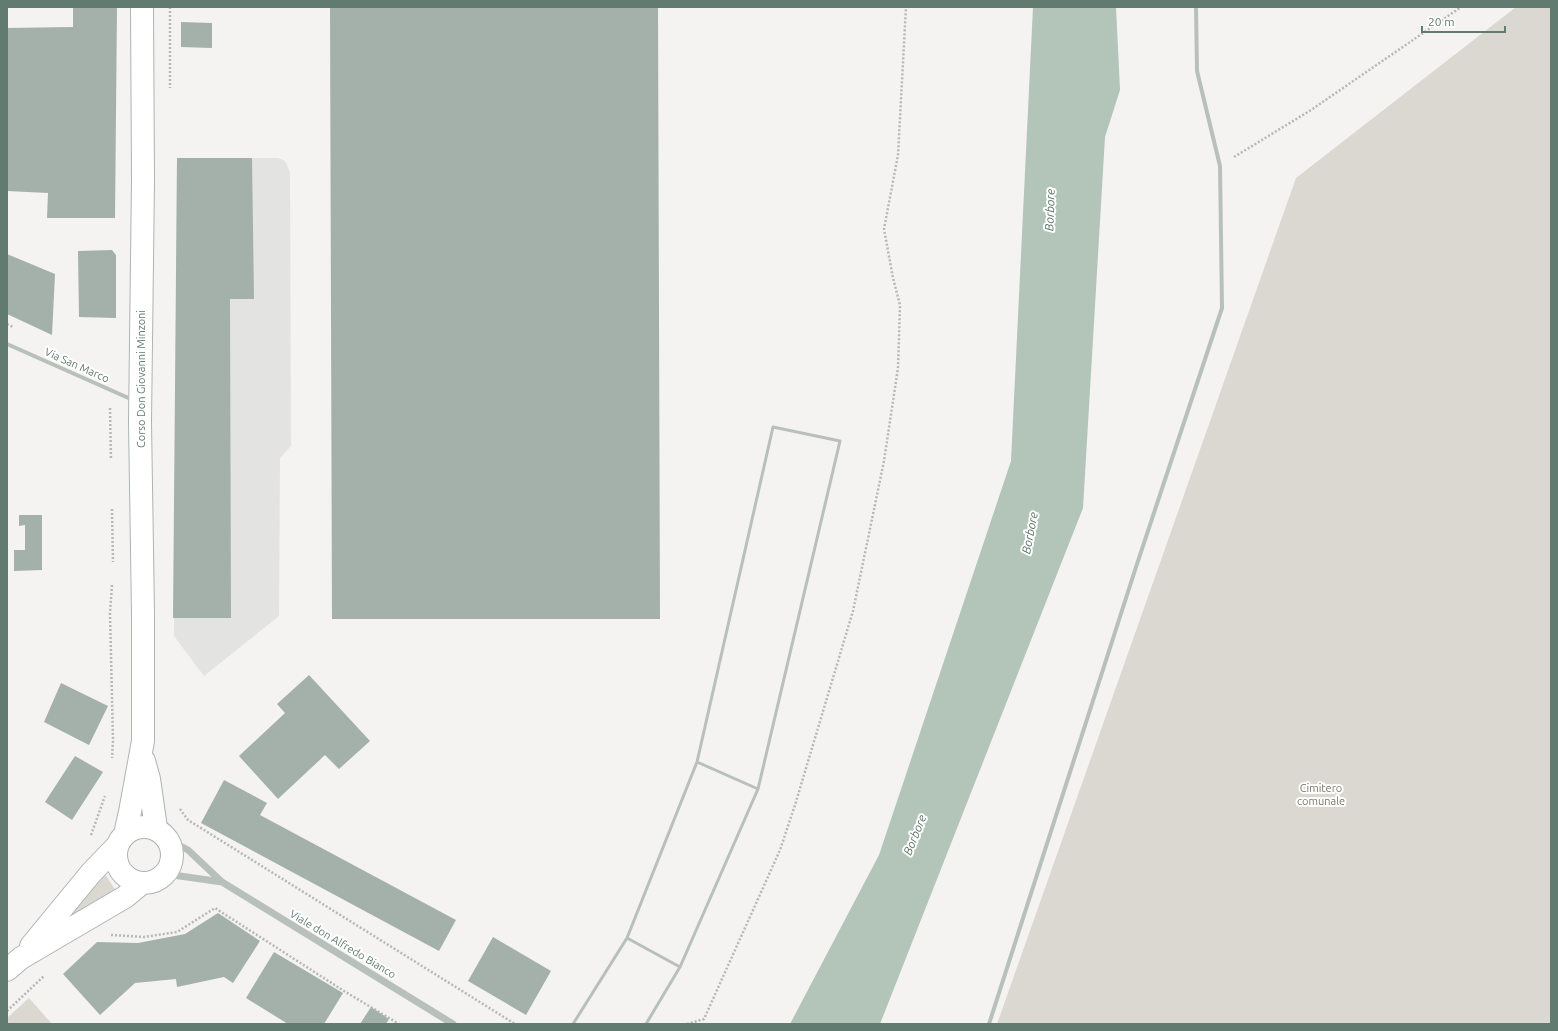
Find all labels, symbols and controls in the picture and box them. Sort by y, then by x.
scale bar [1422,8,1505,34]
text: 20 m [1428,15,1455,28]
water label: Borbore [1042,189,1057,231]
street label: Corso Don Giovanni Minzoni [135,310,147,448]
street label: Via San Marco [43,345,111,385]
water label: Borbore [1019,511,1040,555]
park label: Cimitero comunale [1297,782,1345,807]
water label: Borbore [901,813,928,857]
street label: Viale don Alfredo Bianco [288,908,398,980]

